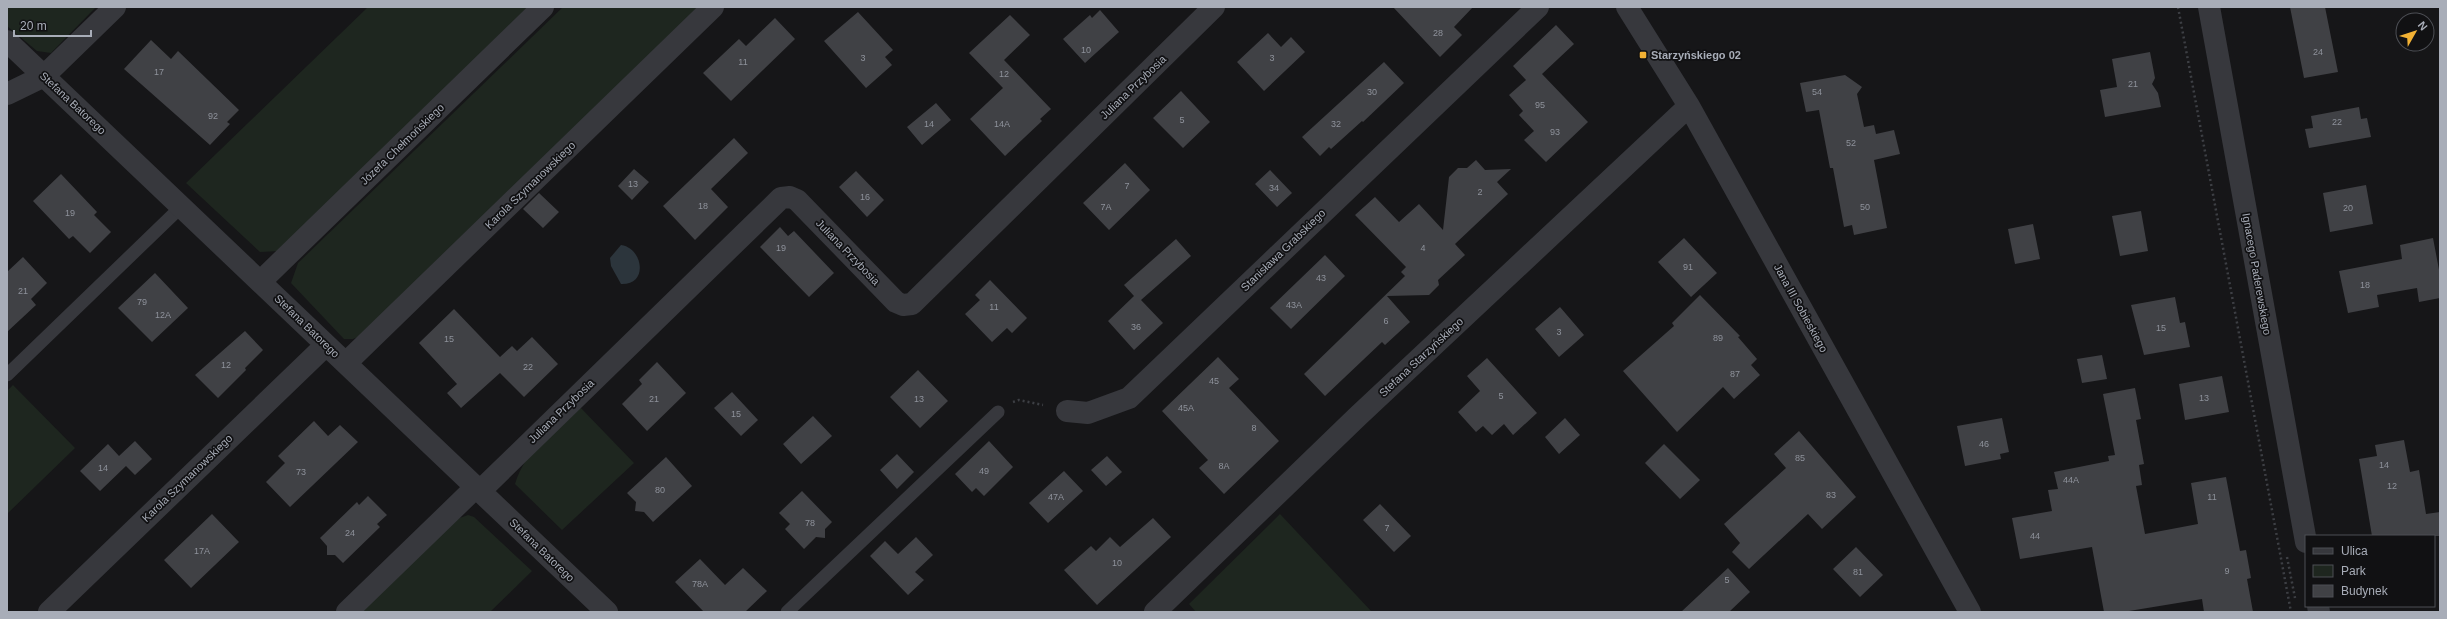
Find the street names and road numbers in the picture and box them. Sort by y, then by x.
street label: Juliana Przybosia [1098,52,1169,121]
street label: Stefana Batorego [38,69,108,137]
street label: Józefa Chełmońskiego [358,101,446,187]
street label: Karola Szymanowskiego [483,139,577,231]
street label: Stanisława Grabskiego [1238,207,1328,293]
street label: Ignacego Paderewskiego [2240,212,2274,336]
street label: Juliana Przybosia [814,217,883,288]
street label: Jana III Sobieskiego [1772,262,1830,354]
street label: Stefana Batorego [272,292,342,360]
street label: Stefana Starzyńskiego [1377,315,1465,399]
street label: Juliana Przybosia [526,376,597,445]
street label: Karola Szymanowskiego [140,432,234,524]
street label: Stefana Batorego [507,516,577,584]

